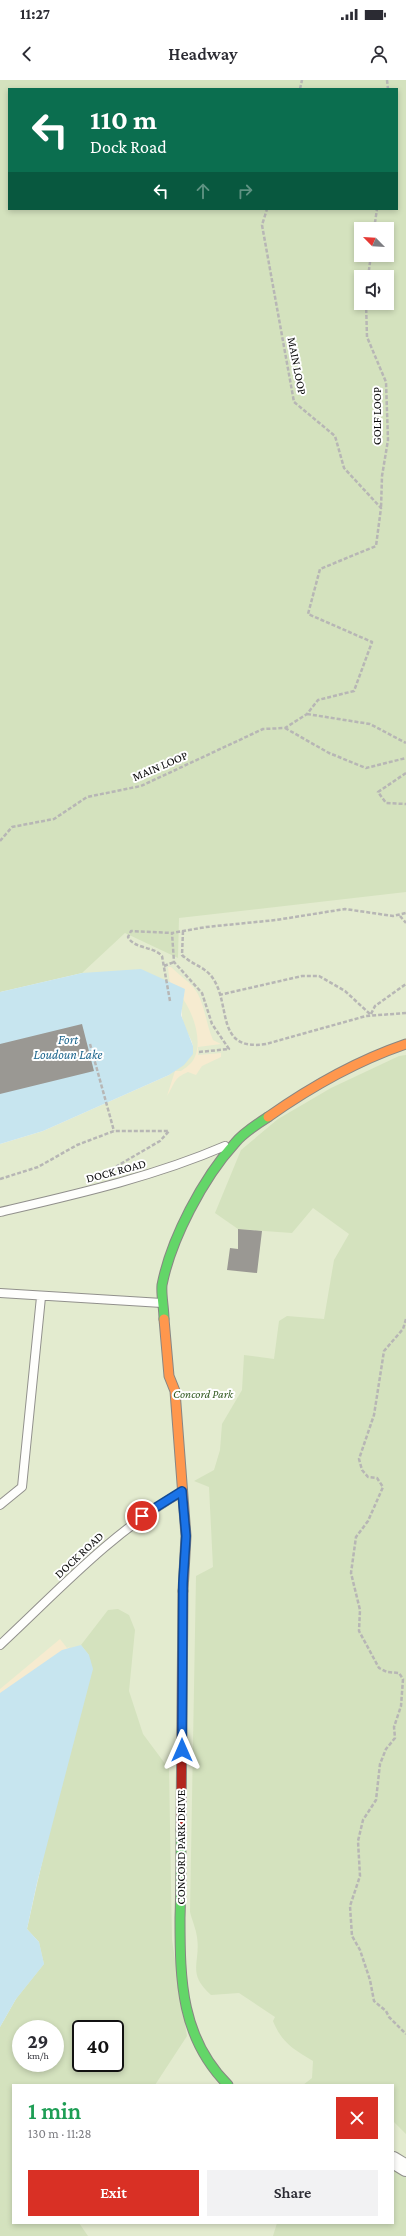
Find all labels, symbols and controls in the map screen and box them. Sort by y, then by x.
text: 11:27 [20,6,50,22]
icon: back [16,43,38,65]
icon: person [368,43,390,65]
text: Headway [168,44,238,64]
icon: left [24,104,76,156]
text: 110 m [90,104,157,135]
text: Dock Road [90,137,167,157]
icon: left [150,180,172,202]
icon: ahead [192,180,214,202]
icon: right [234,180,256,202]
north arrow [354,222,394,262]
map controls [354,222,394,310]
button: sound [354,270,394,310]
street label: MAIN LOOP [285,336,309,396]
street label: GOLF LOOP [370,387,384,445]
street label: MAIN LOOP [130,748,190,784]
water label: Fort Loudoun Lake [34,1032,102,1062]
street label: DOCK ROAD [84,1156,148,1186]
park label: Concord Park [173,1387,234,1401]
pin [125,1499,159,1533]
icon: arrive [131,1505,153,1527]
street label: DOCK ROAD [52,1529,106,1581]
position arrow [161,1729,203,1771]
street label: CONCORD PARK DRIVE [174,1789,188,1904]
speed limit sign: 40 [72,2020,124,2072]
text: 29 [27,2030,49,2052]
text: km/h [27,2050,49,2061]
text: 1 min [28,2097,81,2124]
button: close [336,2097,378,2139]
text: 130 m · 11:28 [28,2126,92,2141]
button: Exit [28,2170,199,2216]
button: Share [207,2170,378,2216]

